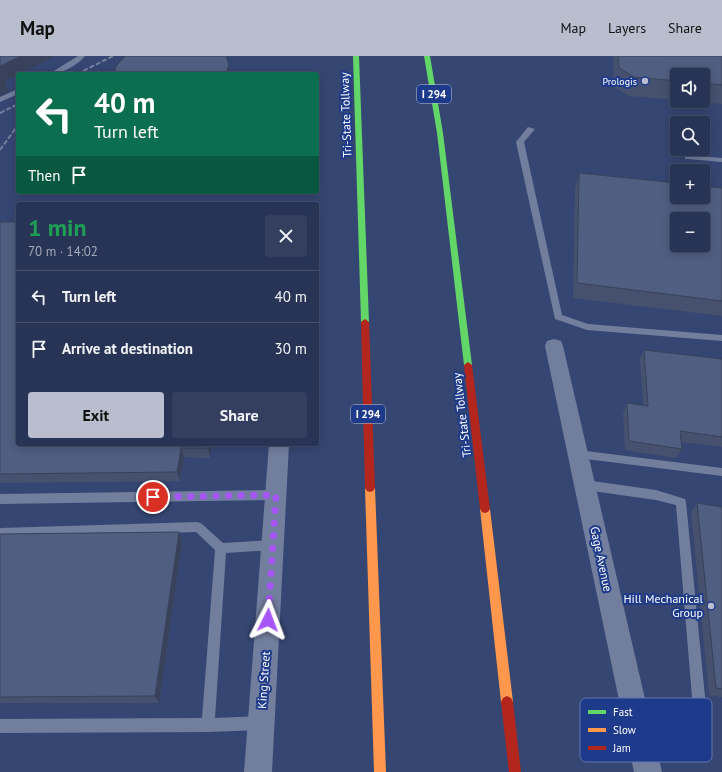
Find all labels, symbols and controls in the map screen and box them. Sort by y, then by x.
text: Map [20,16,55,40]
text: Map [560,19,586,37]
text: Layers [608,19,646,37]
text: Share [668,19,702,37]
map controls [670,68,710,252]
button: sound [670,68,710,108]
street label: Tri-State Tollway [337,72,354,158]
place label: Prologis [602,75,637,88]
marker: Prologis [640,76,650,86]
text: 40 m [94,84,155,121]
road number: I 294 [417,85,451,103]
icon: left [28,88,80,140]
button: search [670,116,710,156]
text: Turn left [94,120,159,143]
icon: arrive [68,164,90,186]
button: + [670,164,710,204]
text: Then [28,166,60,185]
text: 1 min [28,212,87,243]
button: − [670,212,710,252]
button: close [265,215,307,257]
text: 70 m · 14:02 [28,243,98,260]
icon: left [28,286,50,308]
text: Turn left [62,287,116,306]
text: 40 m [274,287,307,306]
icon: arrive [28,338,50,360]
text: Arrive at destination [62,339,193,358]
text: 30 m [274,339,307,358]
street label: Tri-State Tollway [449,371,474,458]
button: Exit [28,392,164,438]
button: Share [172,392,307,438]
road number: I 294 [351,405,385,423]
pin [136,480,170,514]
icon: arrive [142,486,164,508]
street label: Gage Avenue [587,525,616,593]
place label: Hill Mechanical Group [623,591,703,620]
position arrow [247,599,289,641]
marker: Hill Mechanical Group [706,601,716,611]
street label: King Street [254,651,273,709]
legend [580,698,712,762]
text: Fast [613,705,633,719]
text: Slow [613,723,636,737]
text: Jam [612,741,631,755]

